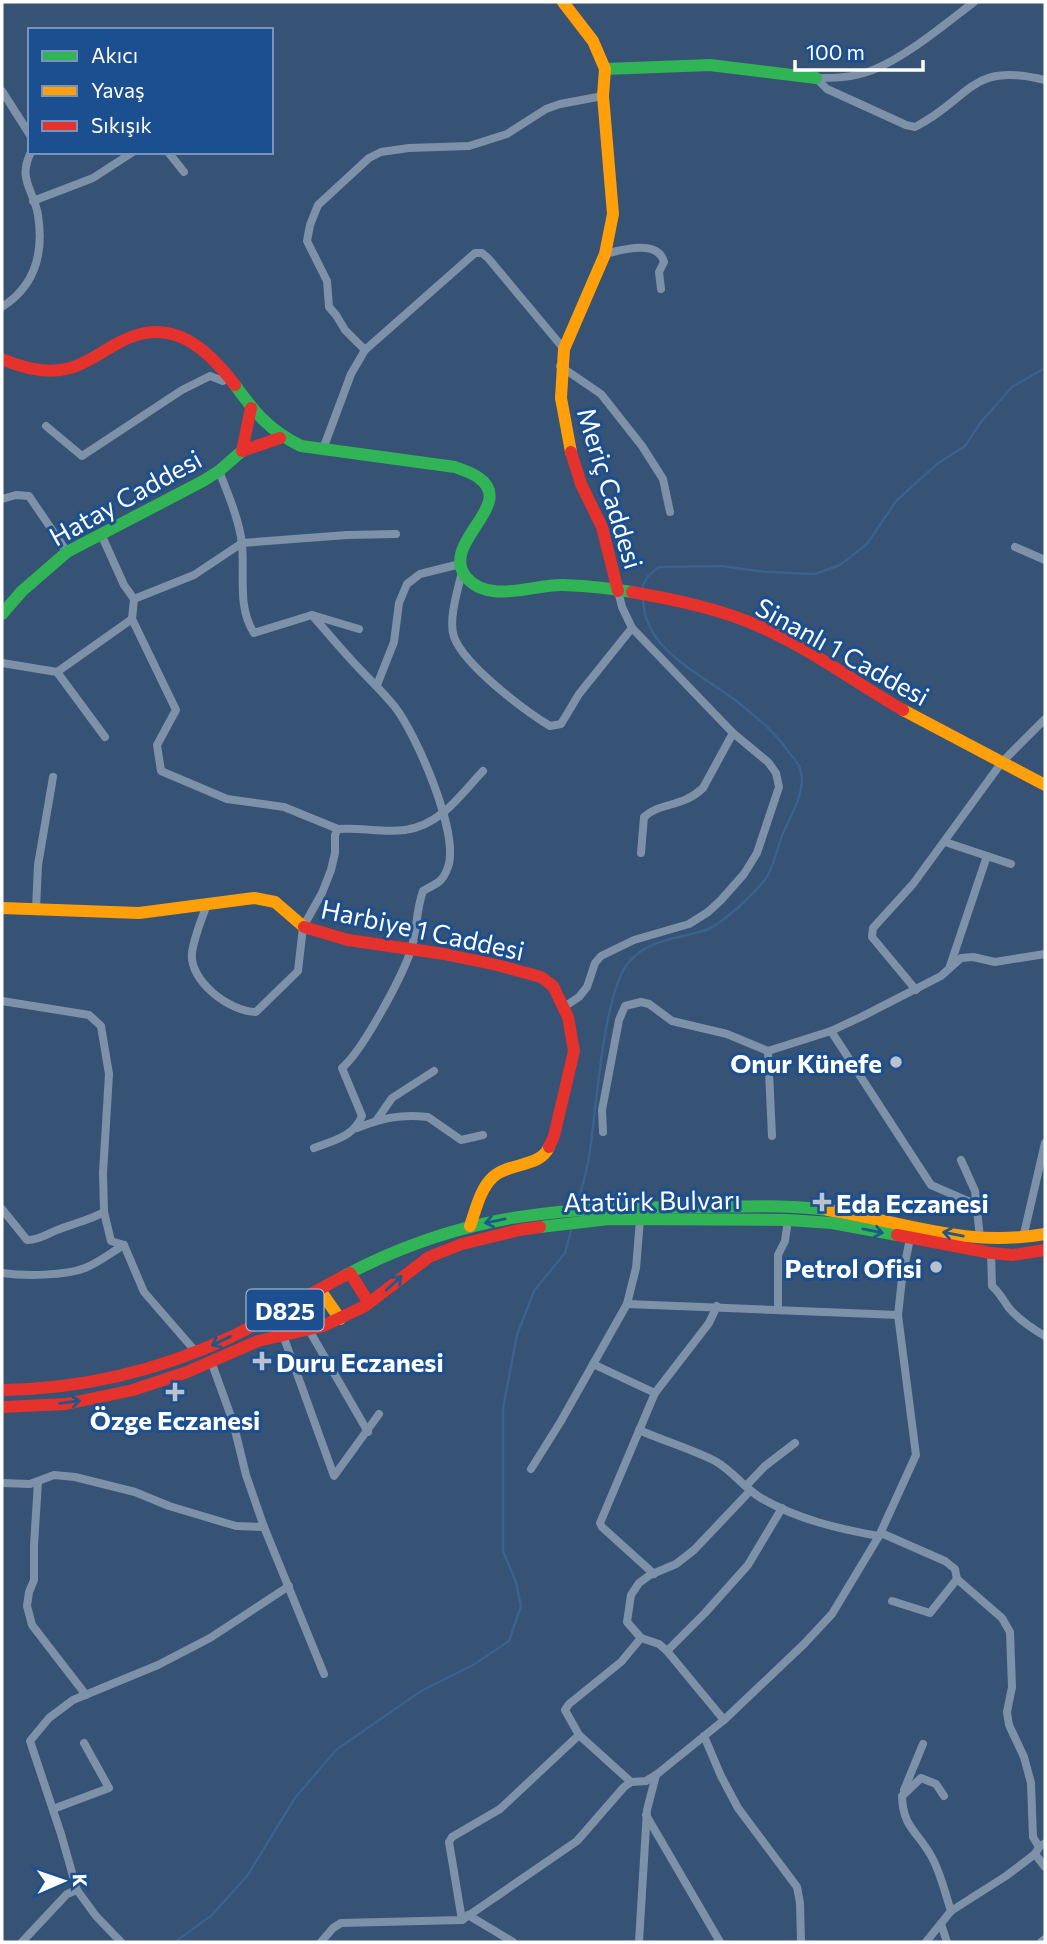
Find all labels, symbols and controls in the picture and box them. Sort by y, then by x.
legend [28,28,273,154]
scale bar [795,28,923,72]
text: 100 m [806,39,865,64]
text: Akıcı [91,42,138,67]
text: Yavaş [91,77,144,102]
text: Sıkışık [91,112,152,137]
street label: Meriç Caddesi [572,404,650,572]
street label: Hatay Caddesi [44,442,206,552]
street label: Sinanlı 1 Caddesi [751,591,935,711]
street label: Harbiye 1 Caddesi [319,892,527,966]
place label: Onur Künefe [730,1047,882,1078]
marker: Onur Künefe [888,1054,904,1070]
street label: Atatürk Bulvarı [563,1183,741,1217]
place label: Eda Eczanesi [836,1187,989,1218]
marker: Eda Eczanesi [814,1194,830,1210]
one-way arrow [484,1214,507,1228]
one-way arrow [861,1225,884,1239]
one-way arrow [942,1227,965,1240]
place label: Petrol Ofisi [785,1252,922,1283]
marker: Petrol Ofisi [928,1259,944,1275]
one-way arrow [385,1275,403,1291]
road number: D825 [246,1290,324,1330]
one-way arrow [211,1335,232,1348]
place label: Duru Eczanesi [276,1346,444,1377]
marker: Duru Eczanesi [254,1353,270,1369]
marker: Özge Eczanesi [167,1384,183,1400]
one-way arrow [58,1396,81,1409]
place label: Özge Eczanesi [90,1404,260,1435]
north arrow [28,1846,98,1916]
text: K [69,1873,92,1887]

